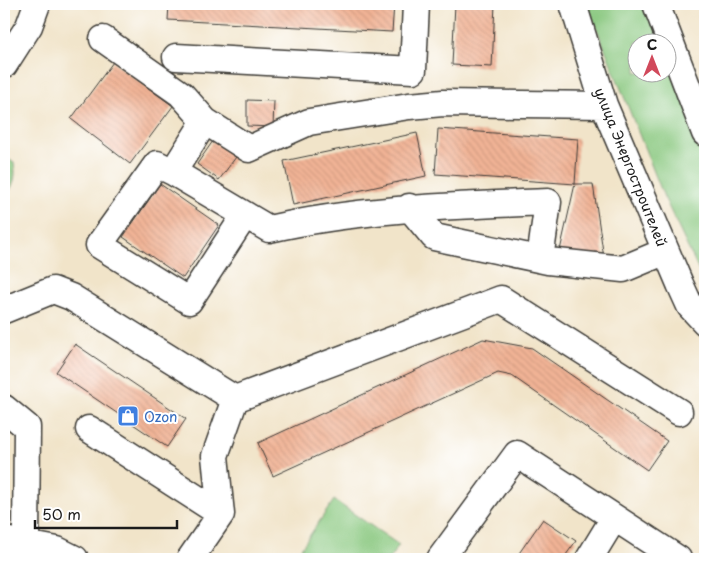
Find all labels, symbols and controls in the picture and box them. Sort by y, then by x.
north arrow [626,32,676,82]
text: С [647,34,657,55]
street label: улица Энергостроителей [589,84,673,250]
shop icon: Ozon [116,404,140,428]
place label: Ozon [144,406,177,427]
scale bar [35,498,178,530]
text: 50 m [42,502,81,525]

